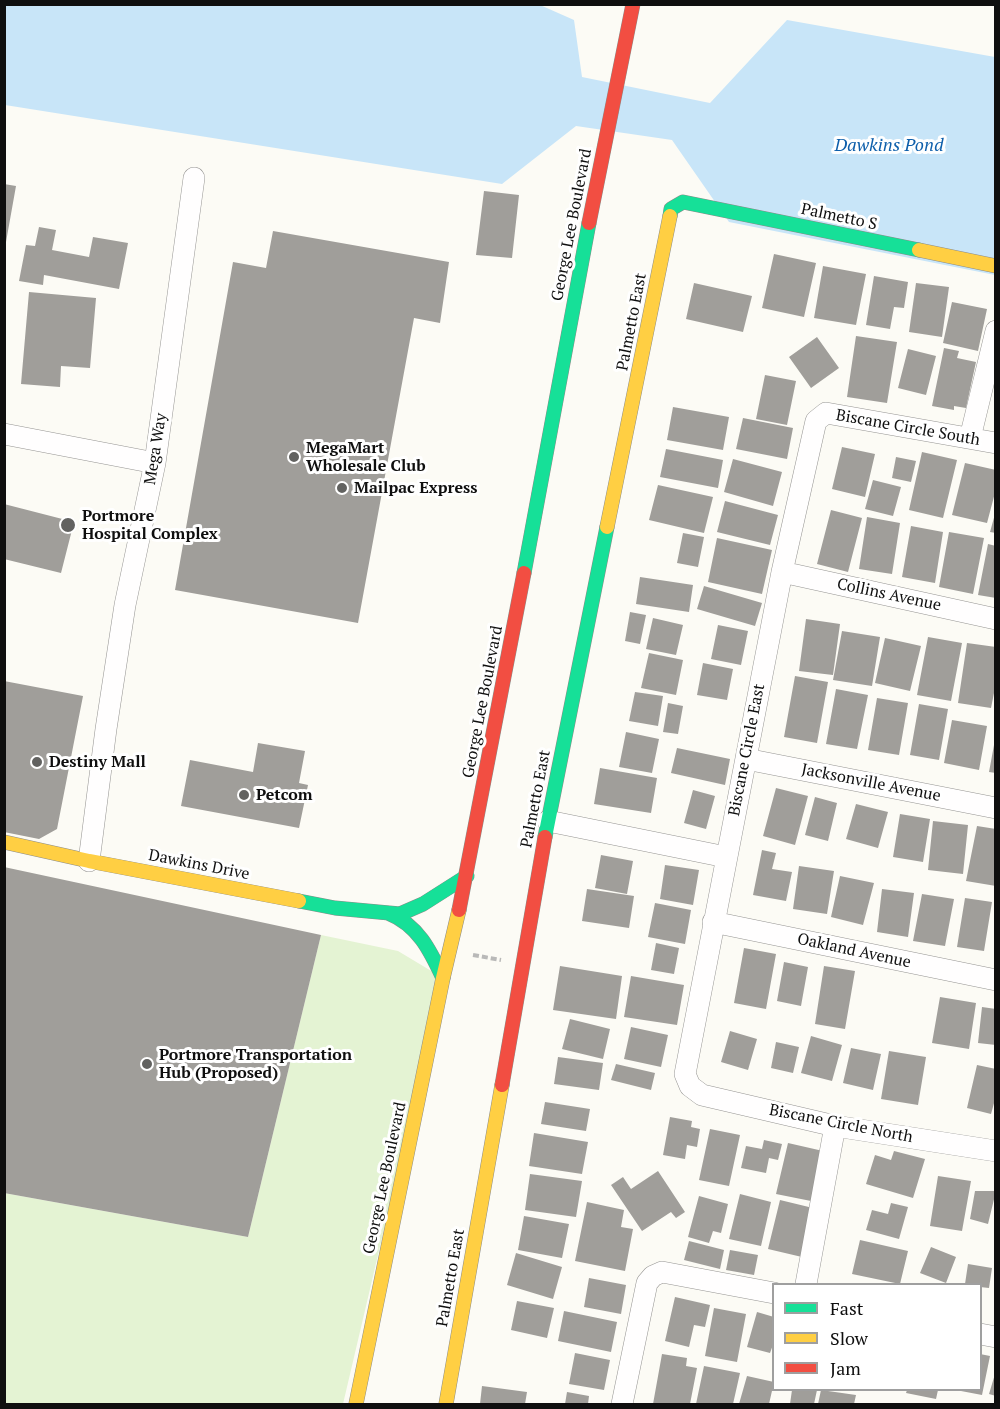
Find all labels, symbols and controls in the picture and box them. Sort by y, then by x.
water label: Dawkins Pond [834,135,944,157]
street label: George Lee Boulevard [548,147,596,303]
street label: Palmetto S [799,200,879,234]
street label: Palmetto East [613,272,651,372]
street label: Biscane Circle South [834,406,982,450]
street label: Mega Way [141,412,171,486]
place label: MegaMart Wholesale Club [306,438,426,476]
marker: MegaMart Wholesale Club [287,450,301,464]
place label: Mailpac Express [354,478,477,498]
marker: Mailpac Express [335,481,349,495]
place label: Portmore Hospital Complex [82,506,218,544]
marker: Portmore Hospital Complex [59,516,77,534]
street label: Collins Avenue [835,575,943,615]
street label: George Lee Boulevard [459,624,507,780]
street label: Biscane Circle East [725,682,769,818]
street label: Palmetto East [517,749,555,849]
place label: Destiny Mall [49,752,146,772]
marker: Destiny Mall [30,755,44,769]
street label: Jacksonville Avenue [800,760,942,806]
place label: Petcom [256,785,313,805]
marker: Petcom [237,788,251,802]
street label: Dawkins Drive [147,846,251,884]
street label: Oakland Avenue [795,930,913,972]
place label: Portmore Transportation Hub (Proposed) [159,1045,352,1083]
marker: Portmore Transportation Hub (Proposed) [140,1057,154,1071]
street label: George Lee Boulevard [360,1100,410,1256]
street label: Biscane Circle North [767,1101,915,1147]
street label: Palmetto East [433,1228,469,1328]
legend [772,1283,982,1391]
text: Fast [830,1296,863,1320]
text: Slow [830,1326,868,1350]
text: Jam [830,1356,861,1380]

